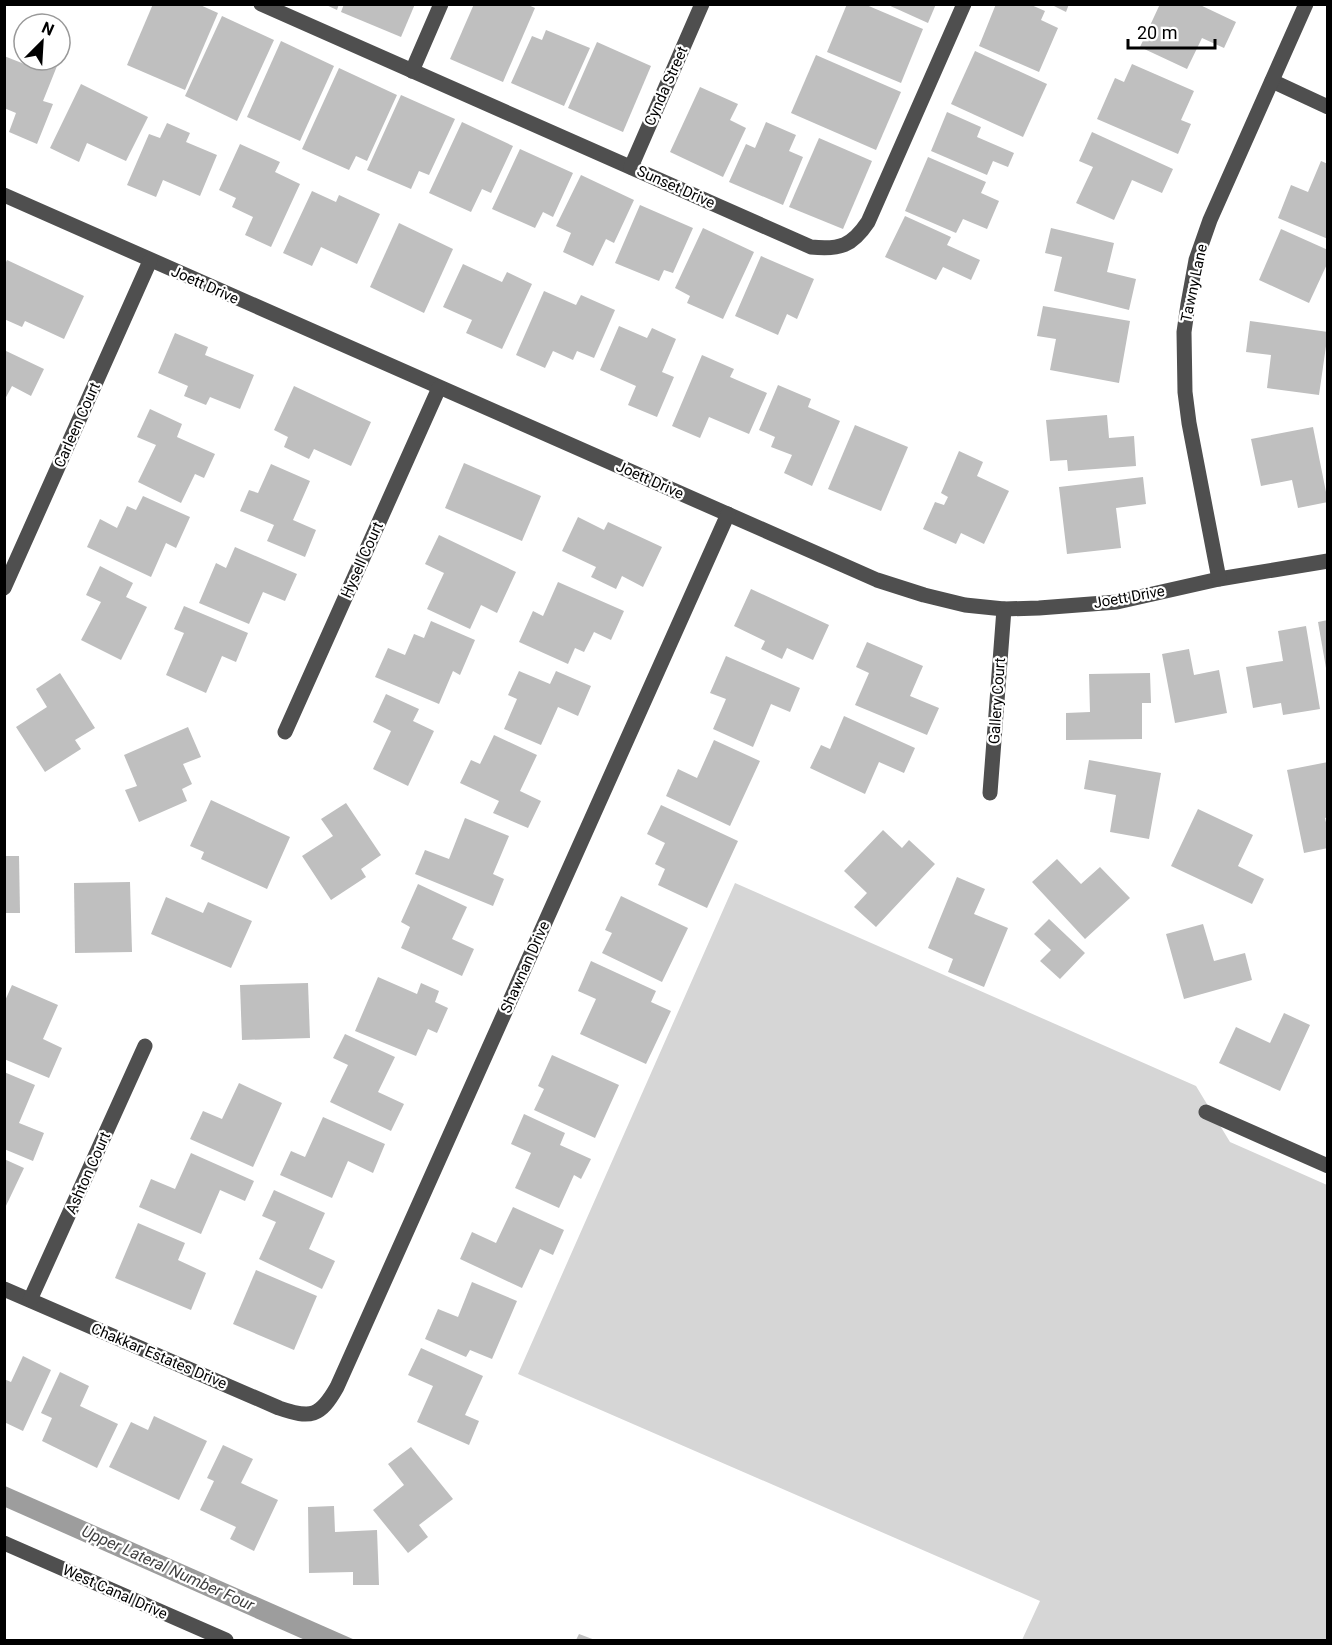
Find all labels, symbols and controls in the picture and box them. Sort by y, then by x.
north arrow [12,12,72,72]
scale bar [1128,12,1215,50]
text: N [39,18,57,40]
text: 20 m [1137,22,1177,43]
street label: Cynda Street [640,43,692,129]
street label: Sunset Drive [634,162,718,212]
street label: Tawny Lane [1177,242,1211,324]
street label: Joett Drive [168,262,242,308]
street label: Carleen Court [50,379,104,470]
street label: Joett Drive [613,457,687,503]
street label: Hysell Court [337,519,387,601]
street label: Joett Drive [1092,582,1166,612]
street label: Gallery Court [985,657,1009,745]
street label: Shawnan Drive [497,918,553,1016]
street label: Ashton Court [62,1129,114,1217]
street label: Chakkar Estates Drive [88,1319,230,1393]
water label: Upper Lateral Number Four [79,1521,258,1615]
street label: West Canal Drive [60,1561,170,1623]

